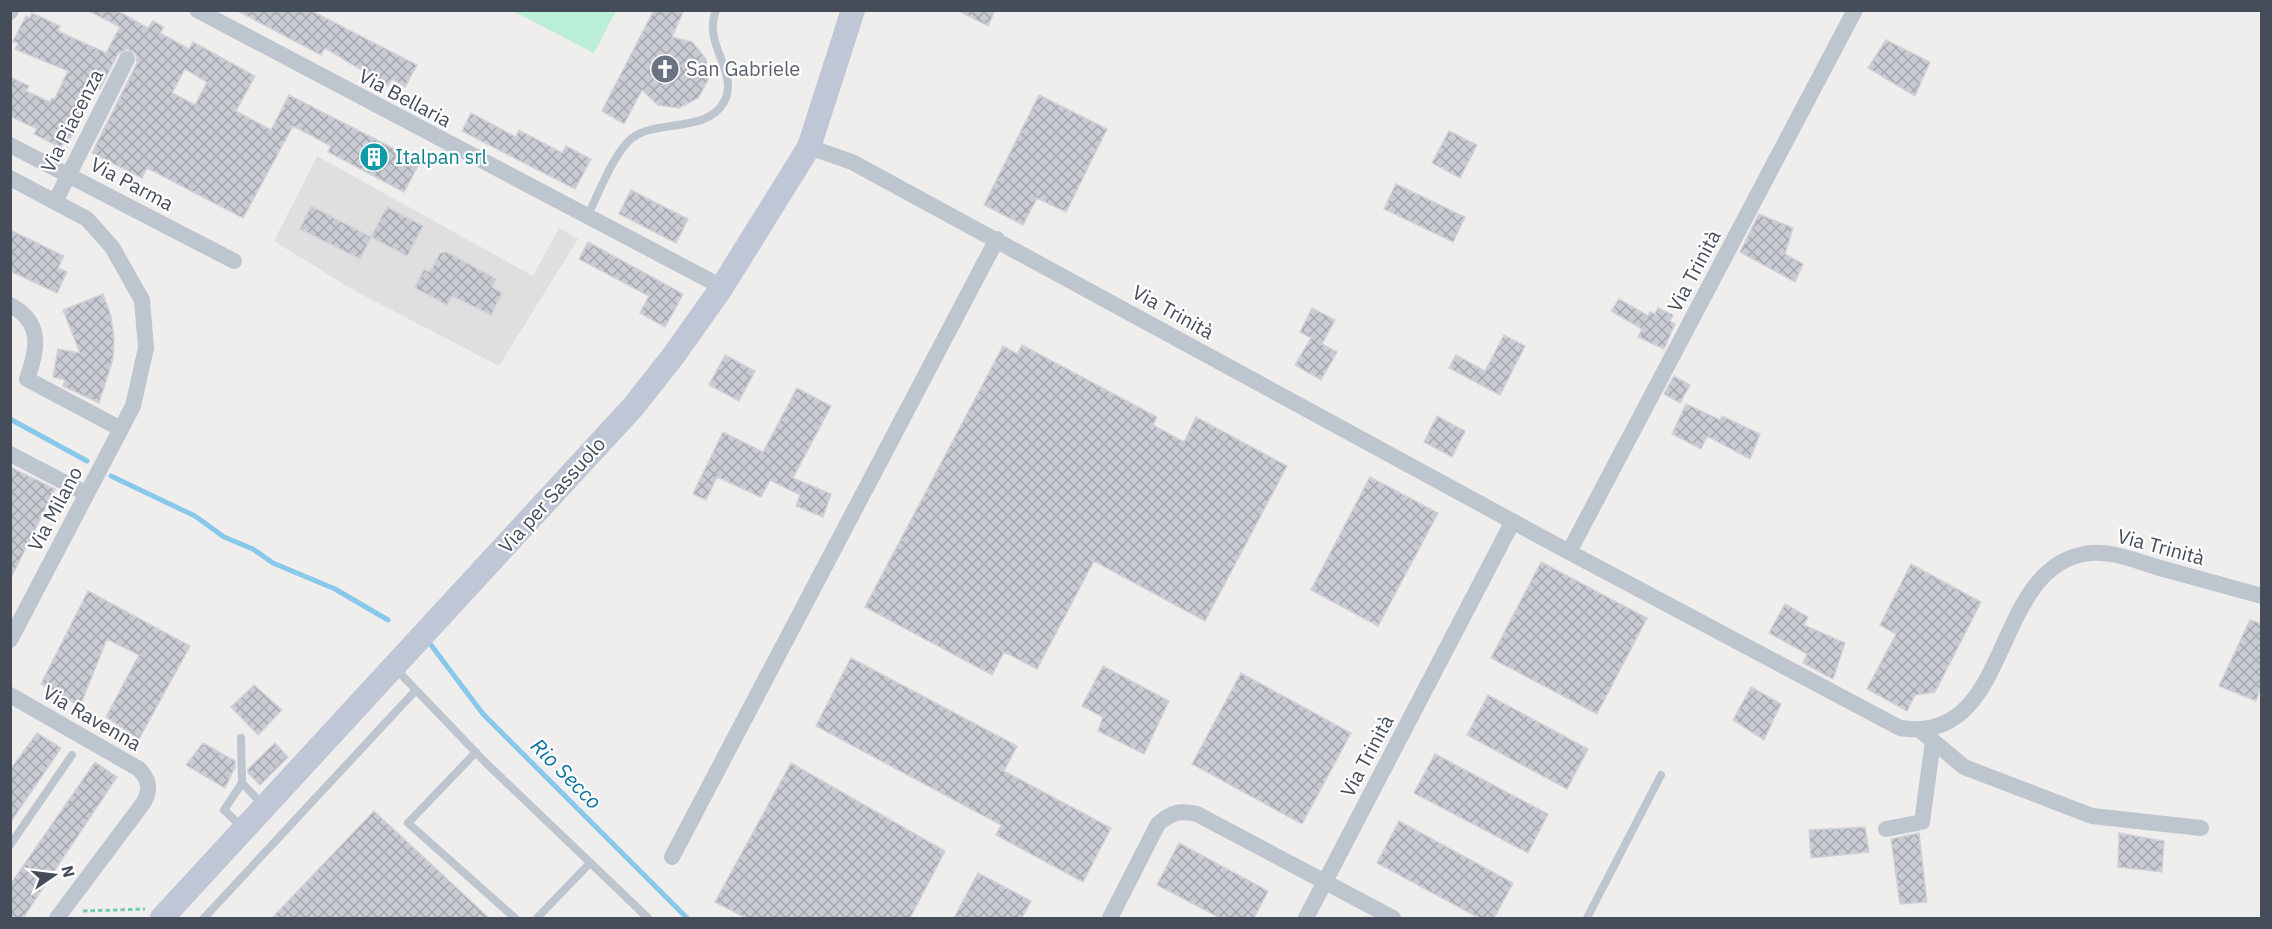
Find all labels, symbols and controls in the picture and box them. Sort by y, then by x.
church icon: San Gabriele [649,53,681,85]
place label: San Gabriele [686,55,800,82]
street label: Via Bellaria [354,62,456,133]
street label: Via Piacenza [34,64,109,177]
building icon: Italpan srl [358,141,390,173]
place label: Italpan srl [395,143,487,170]
street label: Via Parma [86,150,179,217]
street label: Via Trinità [1661,225,1727,317]
street label: Via Trinità [1128,278,1219,345]
street label: Via per Sassuolo [492,431,611,559]
street label: Via Milano [21,462,88,556]
street label: Via Trinità [2114,522,2208,571]
street label: Via Ravenna [38,678,147,757]
street label: Via Trinità [1334,710,1400,802]
water label: Rio Secco [525,732,608,815]
north arrow [24,845,84,905]
text: N [57,863,80,879]

